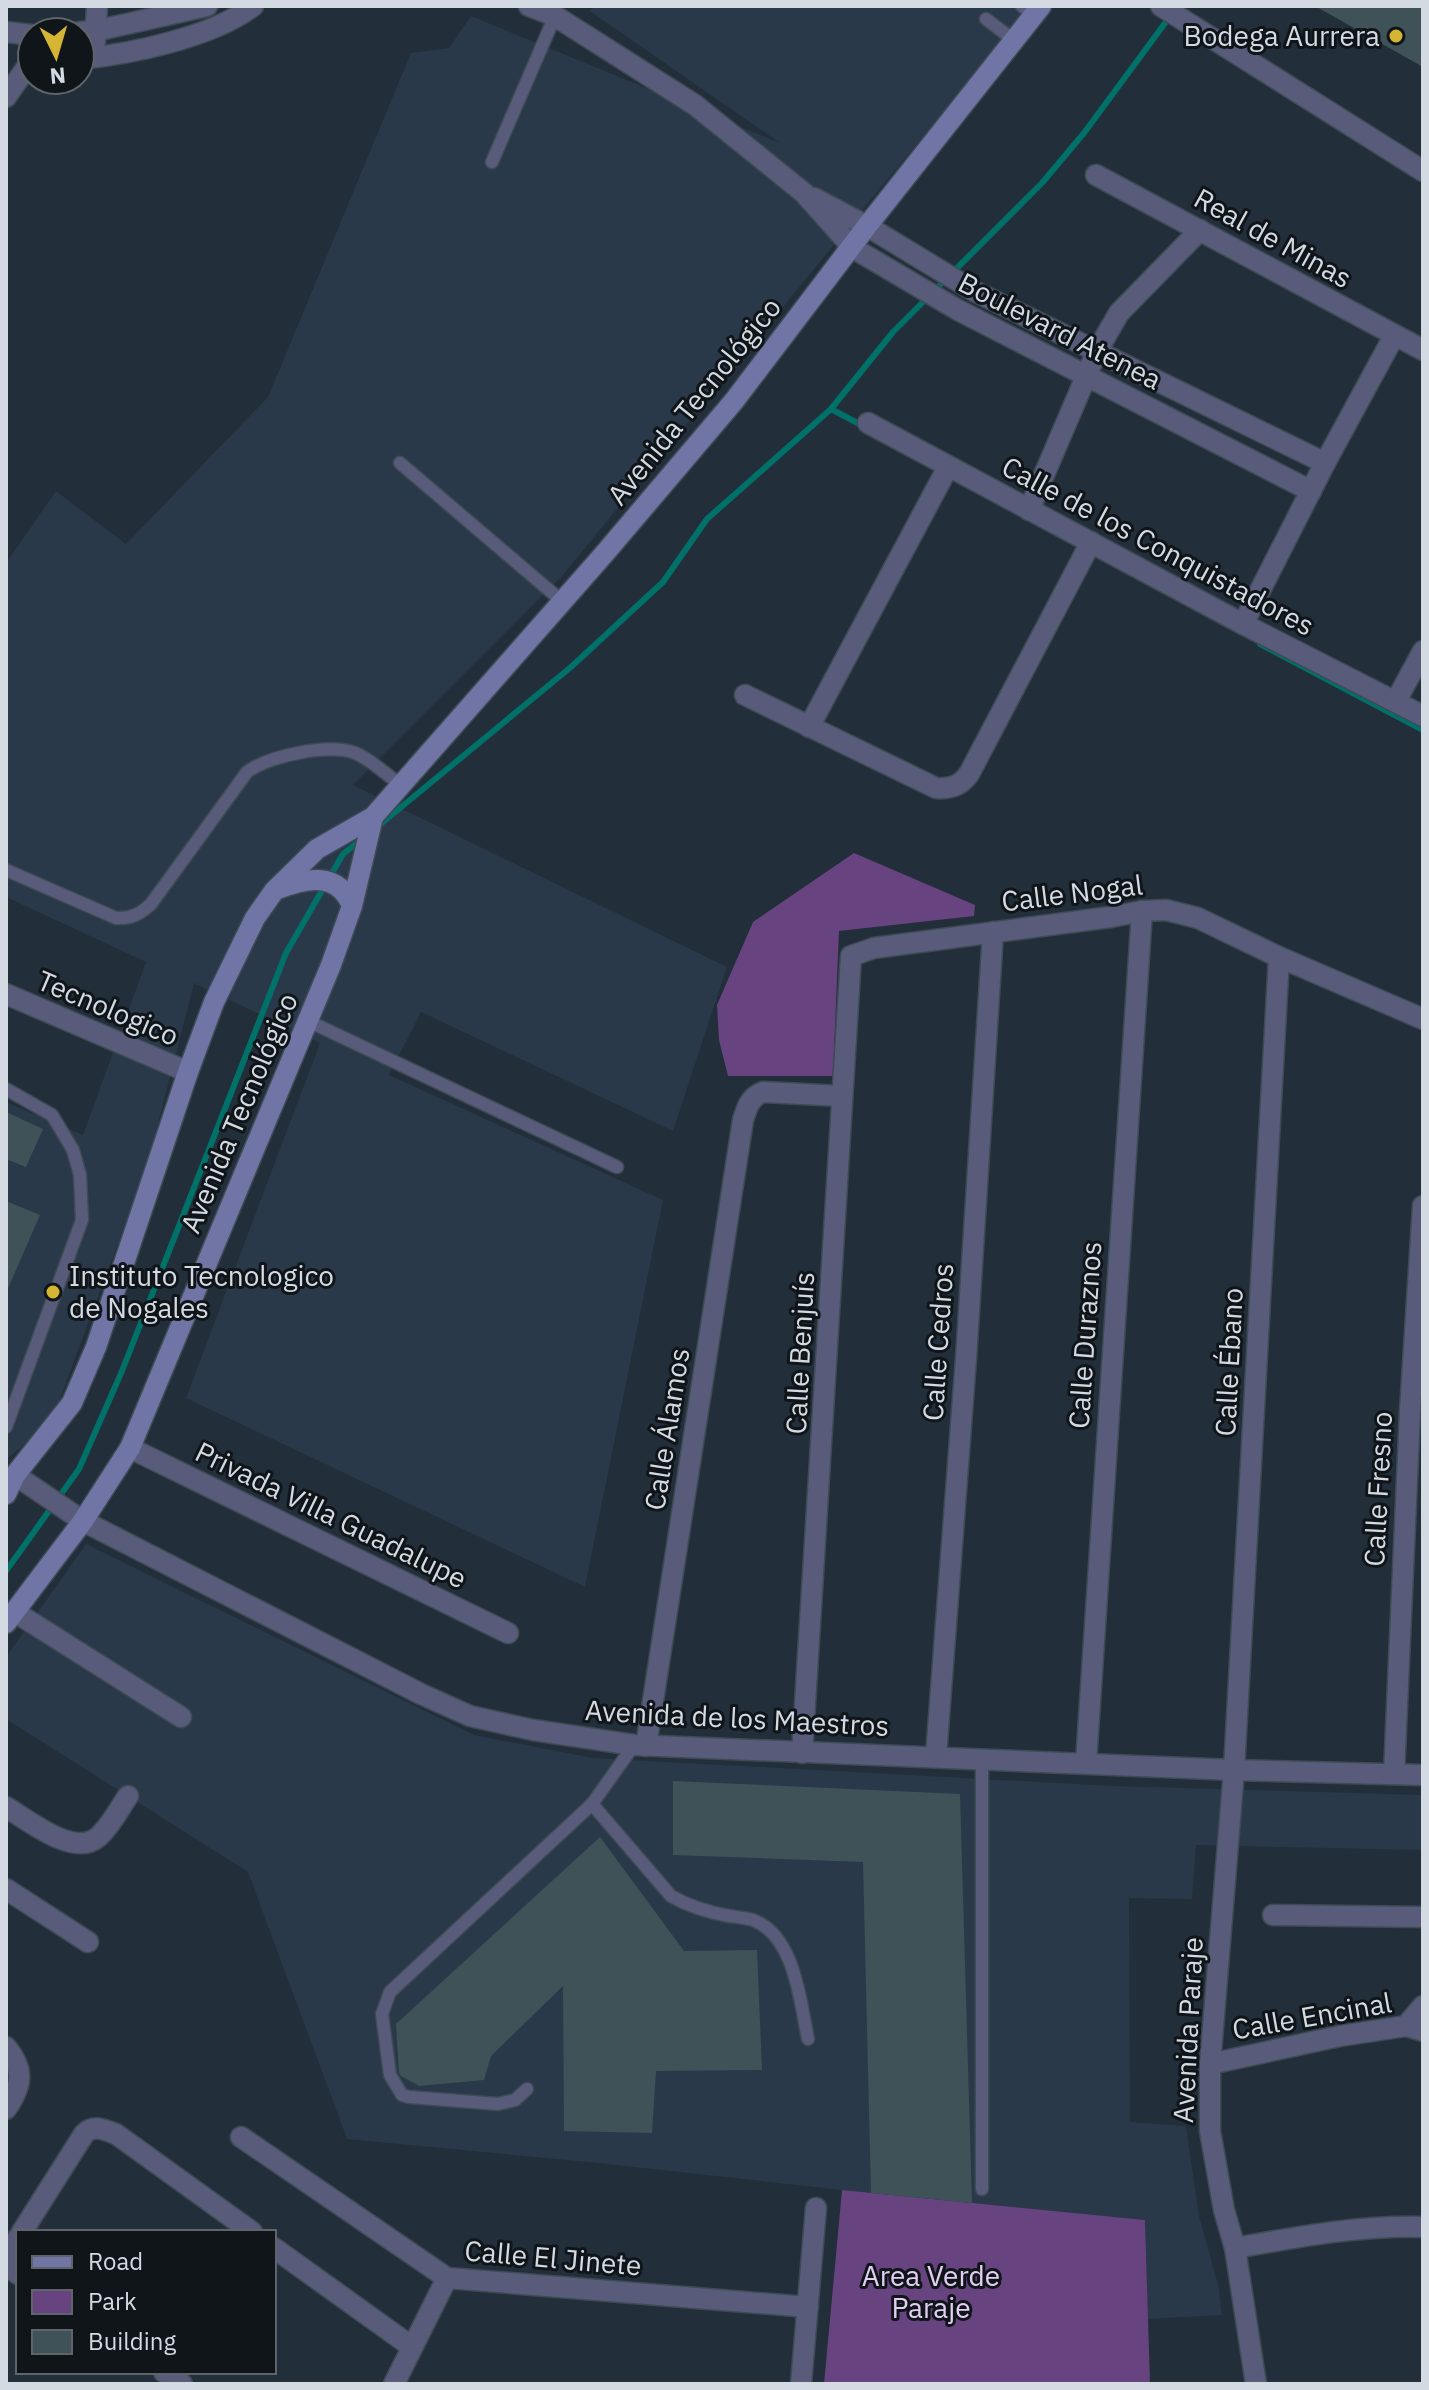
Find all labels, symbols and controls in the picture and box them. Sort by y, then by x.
north arrow [16,16,96,96]
place label: Bodega Aurrera [1183,17,1380,54]
marker: Bodega Aurrera [1387,27,1405,45]
text: N [49,61,67,92]
street label: Real de Minas [1188,179,1359,296]
street label: Boulevard Atenea [952,263,1168,398]
street label: Avenida Tecnológico [598,289,789,512]
street label: Calle de los Conquistadores [996,447,1321,644]
street label: Calle Nogal [999,865,1145,920]
street label: Tecnologico [32,961,184,1054]
street label: Avenida Tecnológico [171,987,306,1238]
street label: Calle Duraznos [1060,1240,1109,1430]
place label: Instituto Tecnologico de Nogales [69,1257,334,1326]
street label: Calle Cedros [914,1262,961,1422]
street label: Calle Benjuís [777,1271,822,1435]
marker: Instituto Tecnologico de Nogales [44,1283,62,1301]
street label: Calle Ébano [1206,1287,1251,1437]
street label: Calle Álamos [635,1345,698,1513]
street label: Calle Fresno [1355,1410,1400,1567]
street label: Privada Villa Guadalupe [189,1433,473,1596]
street label: Avenida de los Maestros [584,1691,890,1744]
street label: Avenida Paraje [1164,1936,1211,2124]
street label: Calle Encinal [1229,1983,1395,2048]
legend [16,2230,276,2374]
street label: Calle El Jinete [463,2231,643,2284]
text: Road [88,2245,143,2277]
park label: Area Verde Paraje [862,2257,1000,2326]
text: Park [88,2285,137,2317]
text: Building [88,2325,176,2357]

